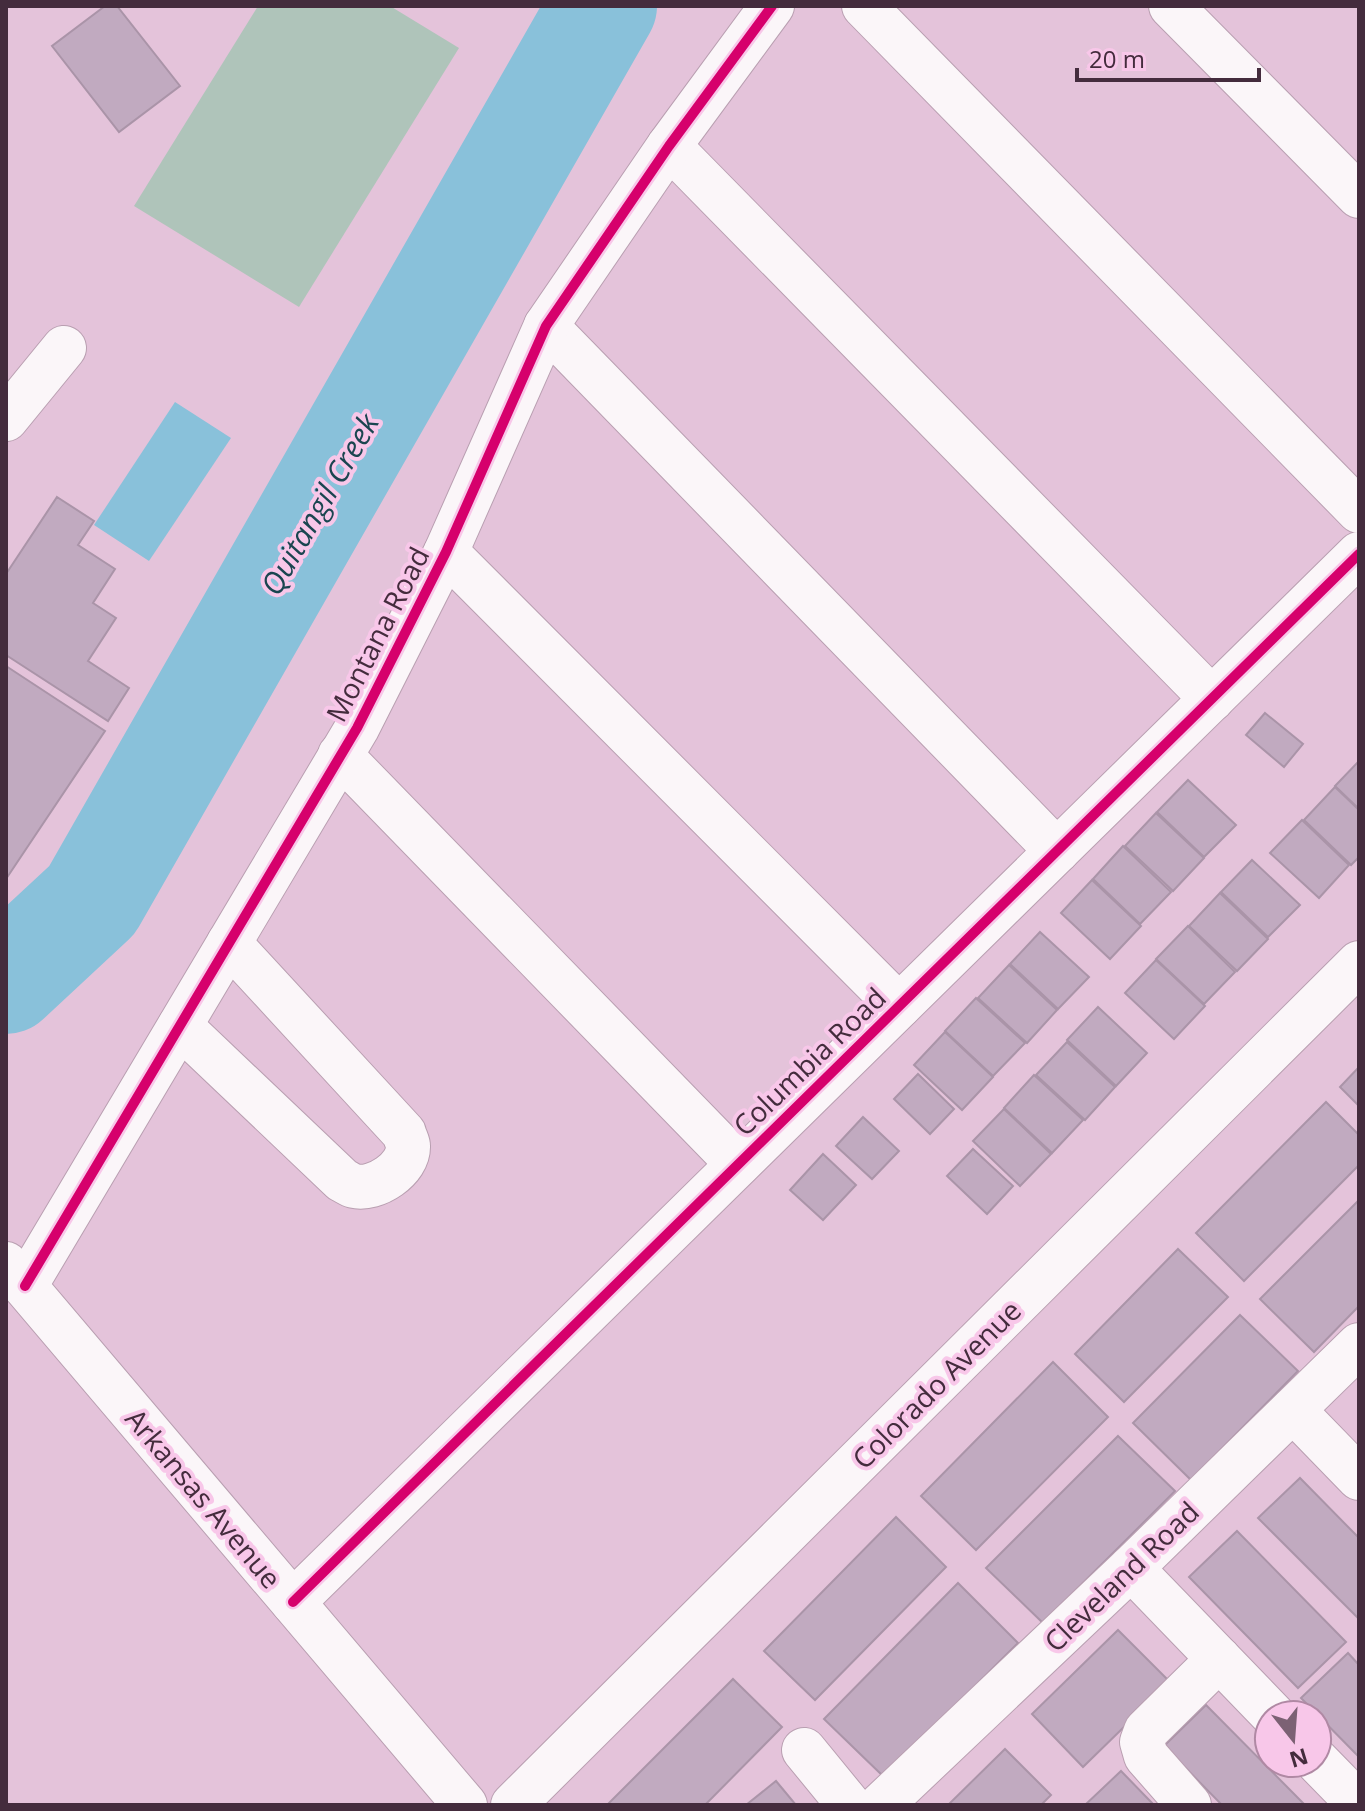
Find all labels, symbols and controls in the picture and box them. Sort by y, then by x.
scale bar [1077,32,1259,82]
text: 20 m [1089,42,1145,75]
water label: Quitangil Creek [250,405,388,602]
street label: Montana Road [317,540,437,728]
street label: Columbia Road [724,978,894,1144]
street label: Colorado Avenue [843,1291,1029,1477]
street label: Arkansas Avenue [118,1400,290,1596]
street label: Cleveland Road [1035,1492,1207,1660]
north arrow [1253,1699,1333,1779]
text: N [1286,1742,1312,1776]

